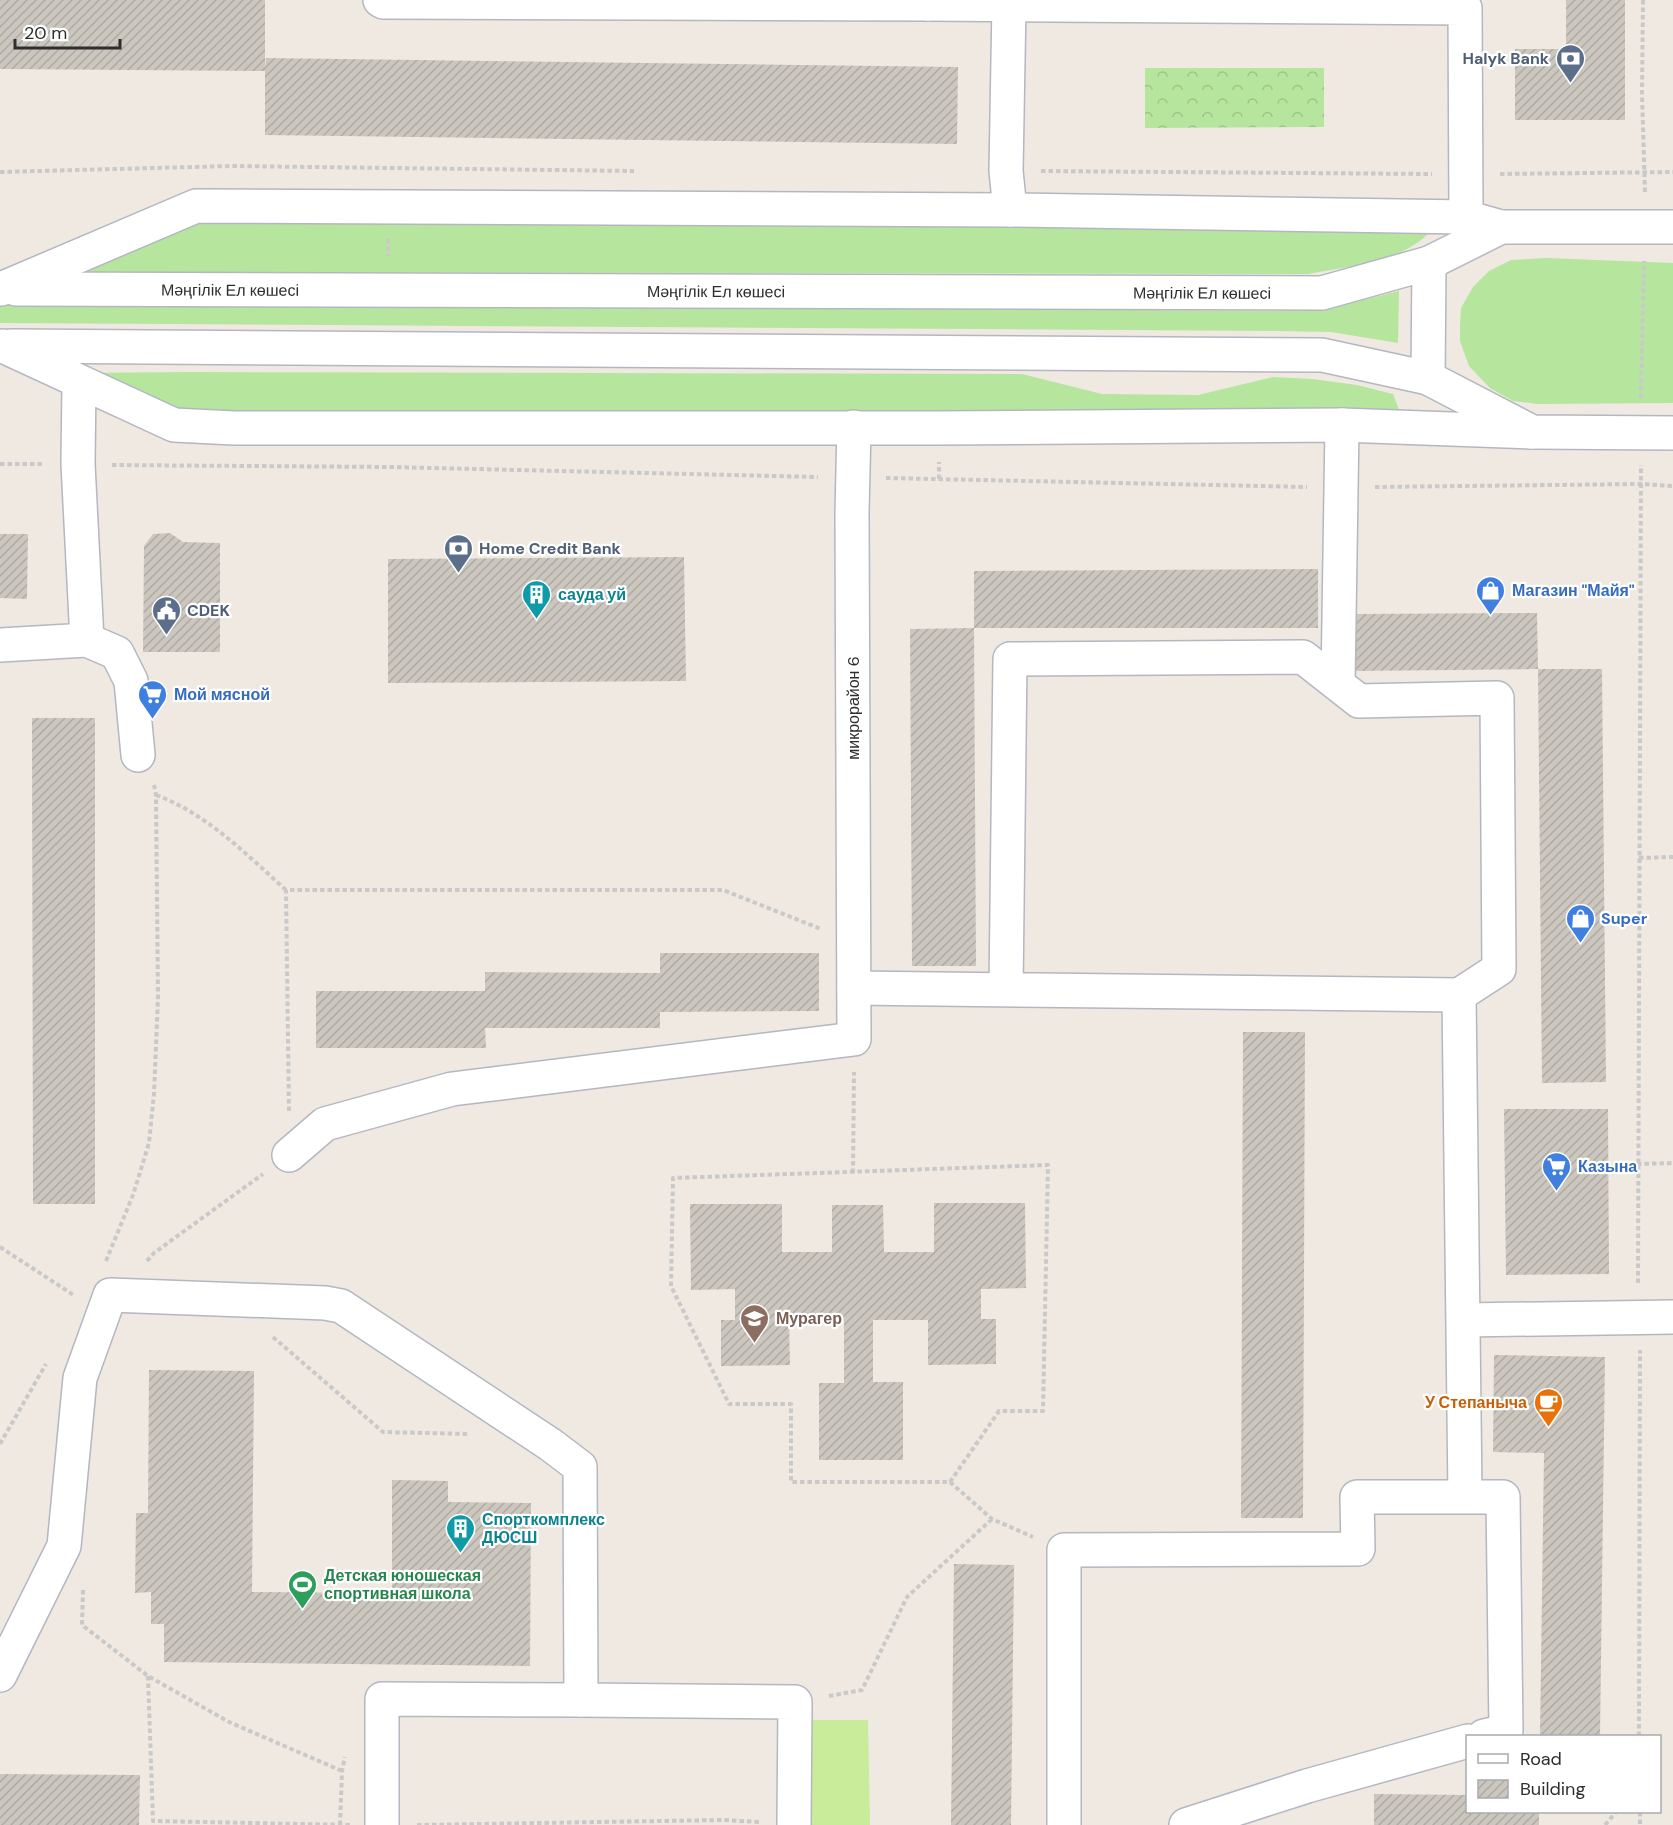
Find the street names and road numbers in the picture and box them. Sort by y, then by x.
street label: Мәңгілік Ел көшесі [161,279,299,301]
street label: Мәңгілік Ел көшесі [647,281,785,302]
street label: Мәңгілік Ел көшесі [1133,282,1271,304]
street label: микрорайон 6 [843,656,864,760]

